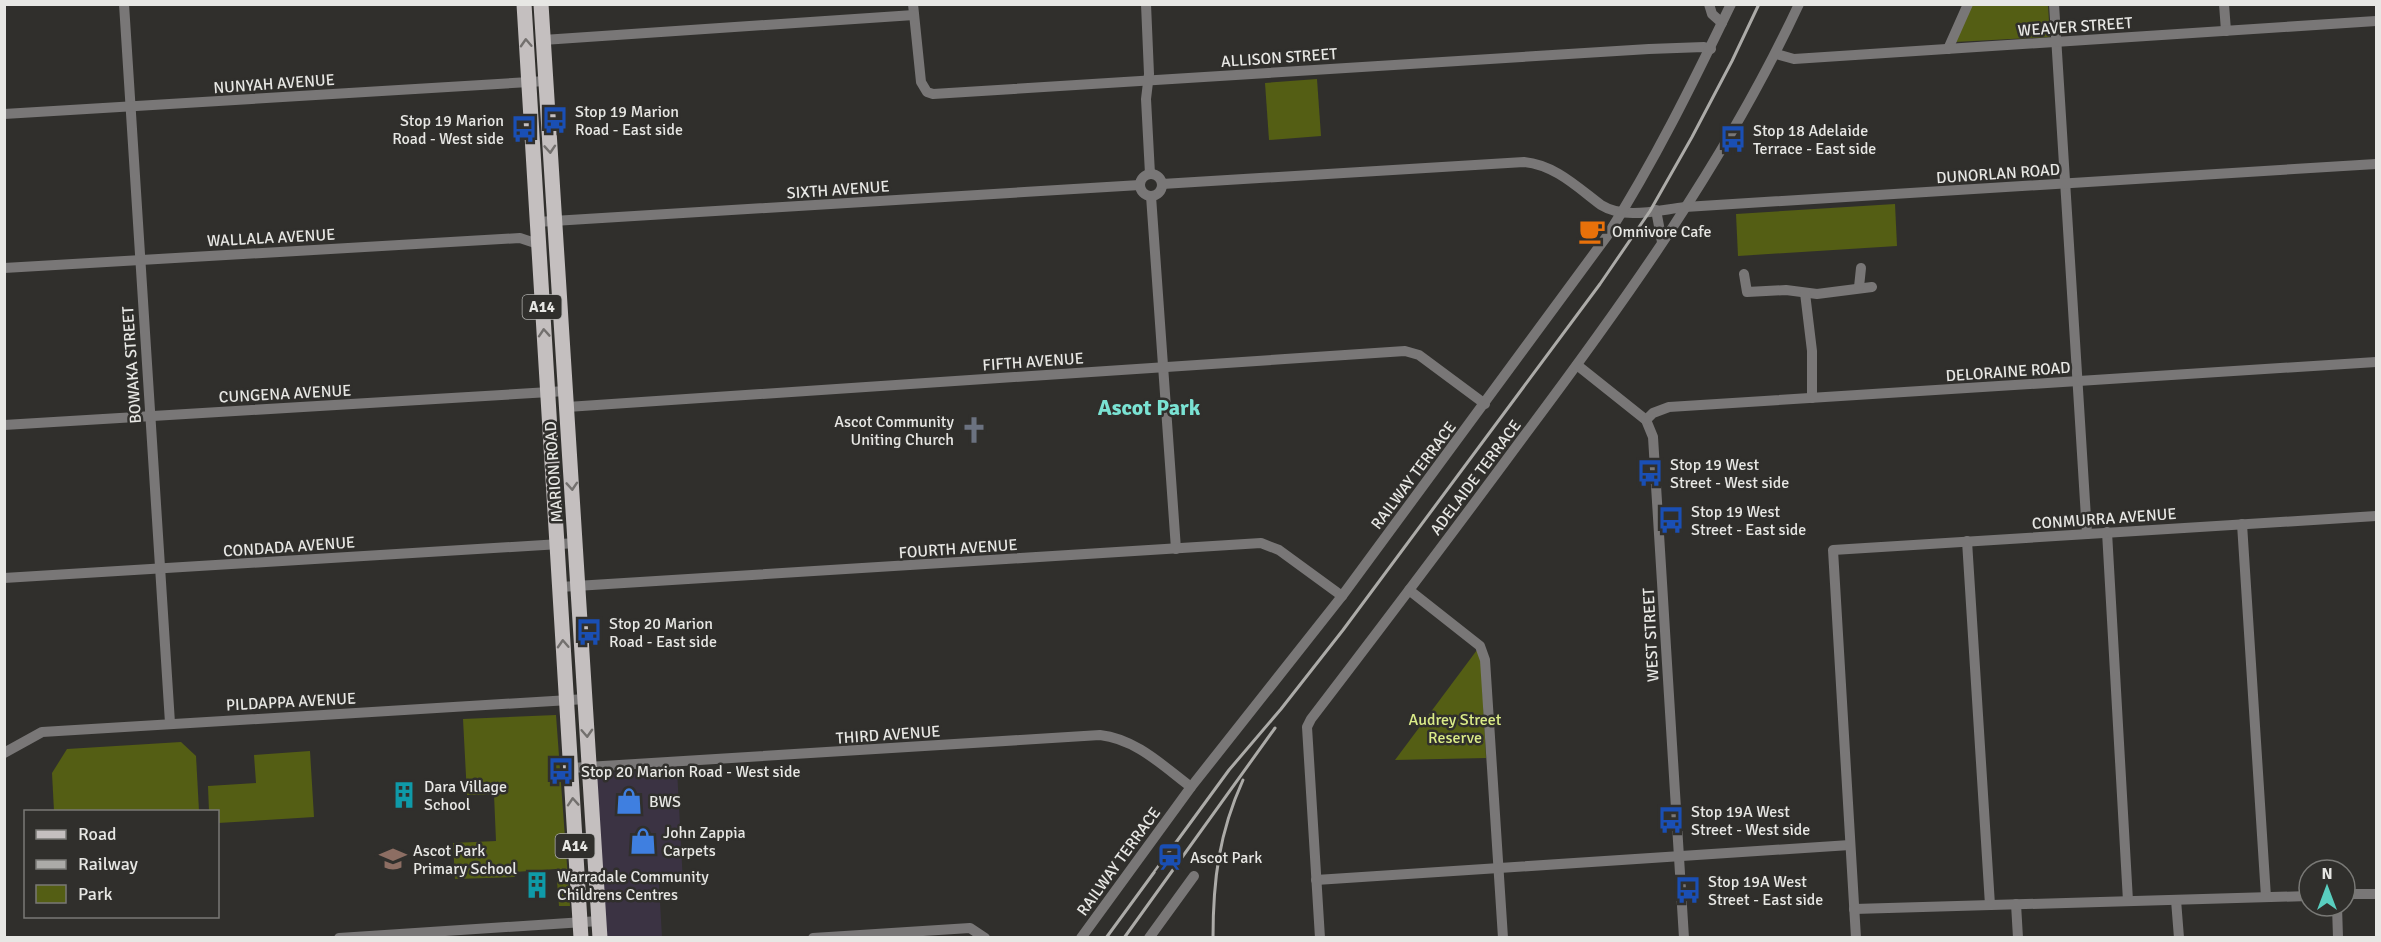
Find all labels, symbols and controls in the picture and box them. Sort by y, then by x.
street label: WEAVER STREET [2017,13,2133,41]
one-way arrow [520,39,533,48]
street label: ALLISON STREET [1220,44,1338,72]
street label: NUNYAH AVENUE [213,70,335,98]
place label: Stop 19 Marion Road - East side [575,102,683,140]
bus stop icon: Stop 19 Marion Road - East side [540,105,570,135]
place label: Stop 19 Marion Road - West side [392,111,504,149]
bus stop icon: Stop 19 Marion Road - West side [509,114,539,144]
place label: Stop 18 Adelaide Terrace - East side [1753,121,1876,159]
bus stop icon: Stop 18 Adelaide Terrace - East side [1718,124,1748,154]
one-way arrow [544,144,557,153]
street label: DUNORLAN ROAD [1935,160,2061,188]
street label: SIXTH AVENUE [786,176,890,204]
cafe icon: Omnivore Cafe [1577,216,1607,246]
place label: Omnivore Cafe [1612,222,1712,242]
street label: WALLALA AVENUE [206,225,336,251]
road number: A14 [522,295,562,319]
street label: BOWAKA STREET [118,305,146,424]
one-way arrow [537,329,550,338]
street label: FIFTH AVENUE [982,348,1084,376]
street label: DELORAINE ROAD [1945,358,2071,386]
street label: CUNGENA AVENUE [218,381,352,407]
district label: Ascot Park [1098,394,1201,421]
place label: Ascot Community Uniting Church [834,412,955,450]
church icon: Ascot Community Uniting Church [959,415,989,445]
street label: ADELAIDE TERRACE [1426,416,1526,539]
street label: RAILWAY TERRACE [1367,418,1461,533]
street label: MARION ROAD [540,420,568,523]
place label: Stop 19 West Street - West side [1670,455,1789,493]
bus stop icon: Stop 19 West Street - West side [1635,458,1665,488]
one-way arrow [566,481,579,490]
place label: Stop 19 West Street - East side [1691,502,1806,540]
street label: CONMURRA AVENUE [2031,504,2177,534]
bus stop icon: Stop 19 West Street - East side [1656,505,1686,535]
street label: CONDADA AVENUE [222,532,356,562]
street label: FOURTH AVENUE [898,535,1018,563]
street label: WEST STREET [1639,587,1663,683]
place label: Stop 20 Marion Road - East side [609,614,717,652]
bus stop icon: Stop 20 Marion Road - East side [574,617,604,647]
one-way arrow [557,640,570,649]
street label: PILDAPPA AVENUE [225,689,357,715]
park label: Audrey Street Reserve [1409,710,1502,748]
street label: THIRD AVENUE [835,721,941,749]
one-way arrow [581,729,594,738]
bus stop icon: Stop 20 Marion Road - West side [546,756,576,786]
place label: Stop 20 Marion Road - West side [581,762,800,782]
place label: Dara Village School [424,777,507,815]
building icon: Dara Village School [389,780,419,810]
shop icon: BWS [614,786,644,816]
place label: BWS [649,792,681,812]
one-way arrow [566,797,579,806]
place label: Stop 19A West Street - West side [1691,802,1810,840]
street label: RAILWAY TERRACE [1073,803,1165,920]
bus stop icon: Stop 19A West Street - West side [1656,805,1686,835]
legend [24,810,219,918]
text: Road [78,823,117,845]
place label: John Zappia Carpets [663,823,746,861]
shop icon: John Zappia Carpets [628,826,658,856]
road number: A14 [556,834,594,858]
place label: Ascot Park Primary School [413,841,517,879]
station icon: Ascot Park [1155,842,1185,872]
school or university icon: Ascot Park Primary School [378,844,408,874]
place label: Ascot Park [1190,848,1262,868]
text: Railway [78,853,139,875]
north arrow [2297,858,2357,918]
text: N [2321,864,2333,884]
place label: Warradale Community Childrens Centres [557,867,709,905]
building icon: Warradale Community Childrens Centres [522,870,552,900]
place label: Stop 19A West Street - East side [1708,872,1823,910]
bus stop icon: Stop 19A West Street - East side [1673,875,1703,905]
text: Park [78,883,113,905]

